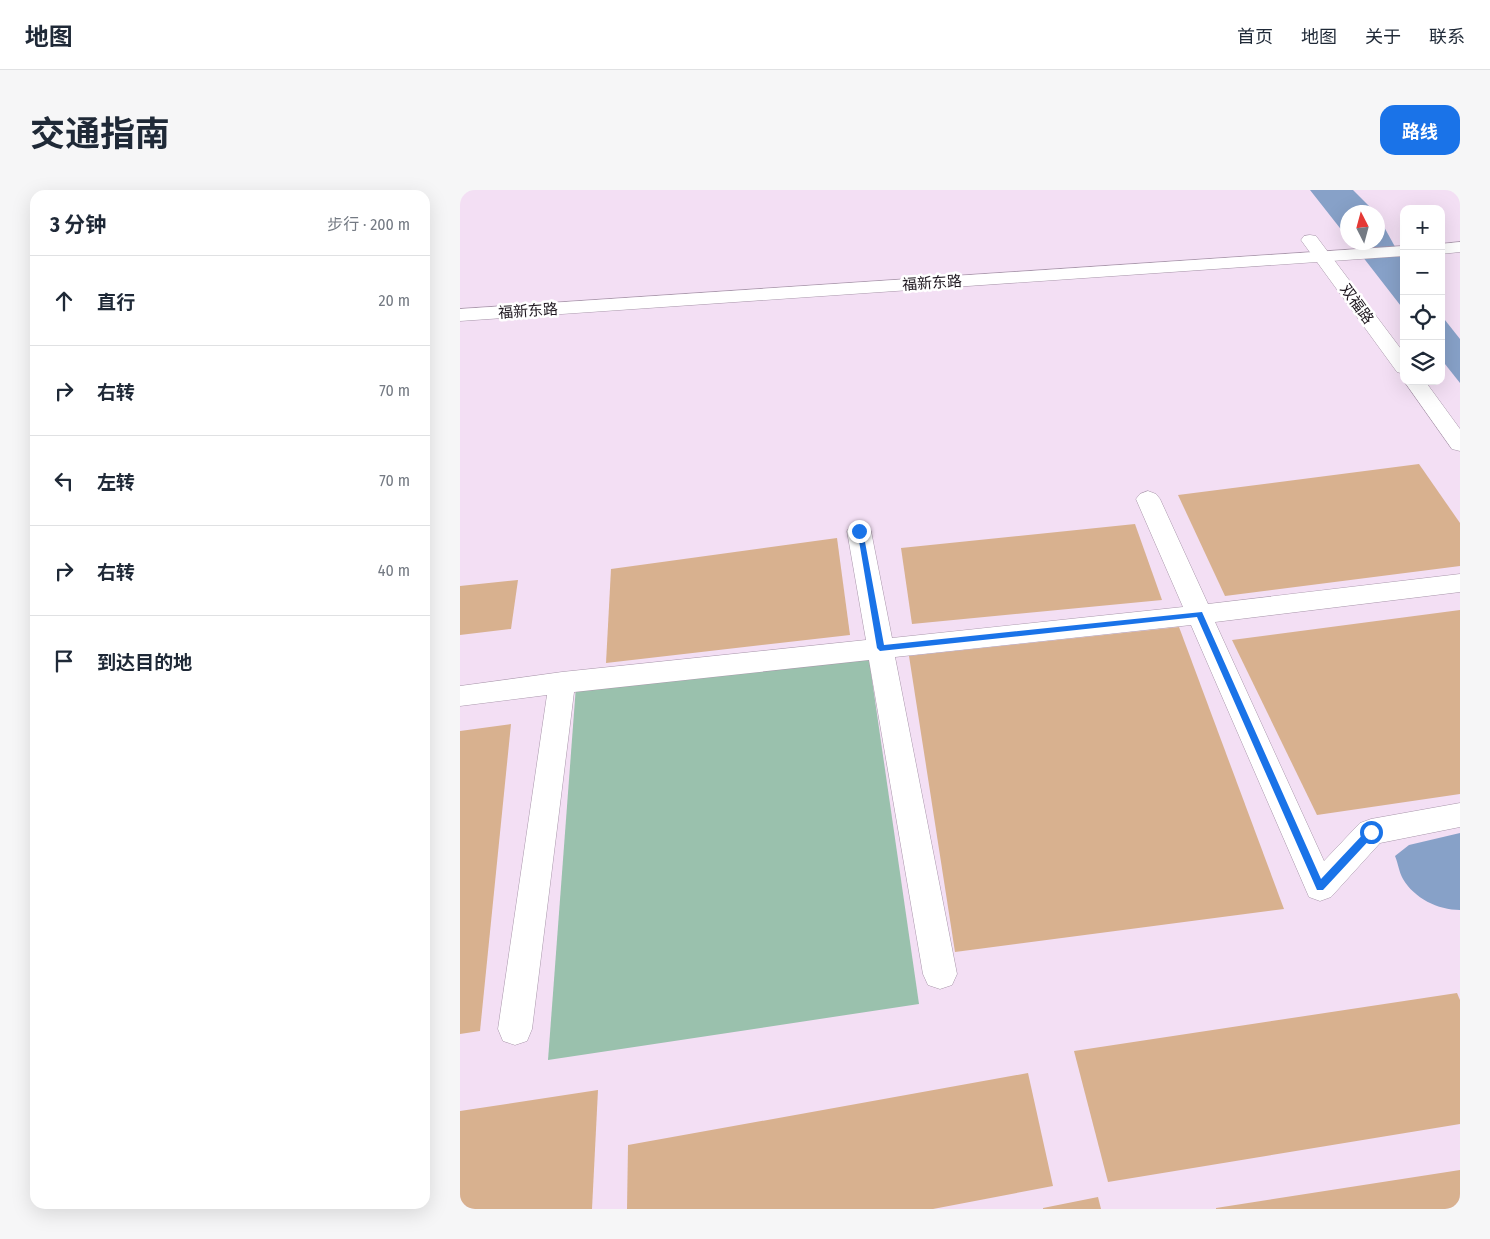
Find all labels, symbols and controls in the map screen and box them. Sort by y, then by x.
text: 地图 [25,23,73,51]
text: 首页 [1237,26,1273,48]
text: 地图 [1301,26,1337,48]
text: 关于 [1365,26,1401,48]
text: 联系 [1429,26,1465,48]
button: 路线 [1380,105,1460,155]
text: 交通指南 [30,113,170,155]
north arrow [1340,205,1385,250]
map controls [1400,205,1445,385]
button: + [1400,205,1445,250]
text: 3 分钟 [50,212,106,238]
text: 步行 · 200 m [327,215,410,234]
button: − [1400,250,1445,295]
street label: 福新东路 [901,272,963,294]
street label: 双福路 [1336,281,1378,327]
icon: ahead [50,287,78,315]
text: 直行 [97,291,135,314]
text: 20 m [379,291,410,310]
button: locate [1400,295,1445,340]
street label: 福新东路 [497,300,559,322]
button: layers [1400,340,1445,385]
icon: right [50,377,78,405]
text: 右转 [97,381,135,404]
text: 70 m [379,381,410,400]
icon: left [50,467,78,495]
text: 左转 [97,471,135,494]
text: 70 m [379,471,410,490]
route end [848,520,871,543]
icon: right [50,557,78,585]
text: 右转 [97,561,135,584]
text: 40 m [378,561,410,580]
icon: arrive [50,647,78,675]
text: 到达目的地 [97,651,192,674]
route start [1360,821,1383,844]

